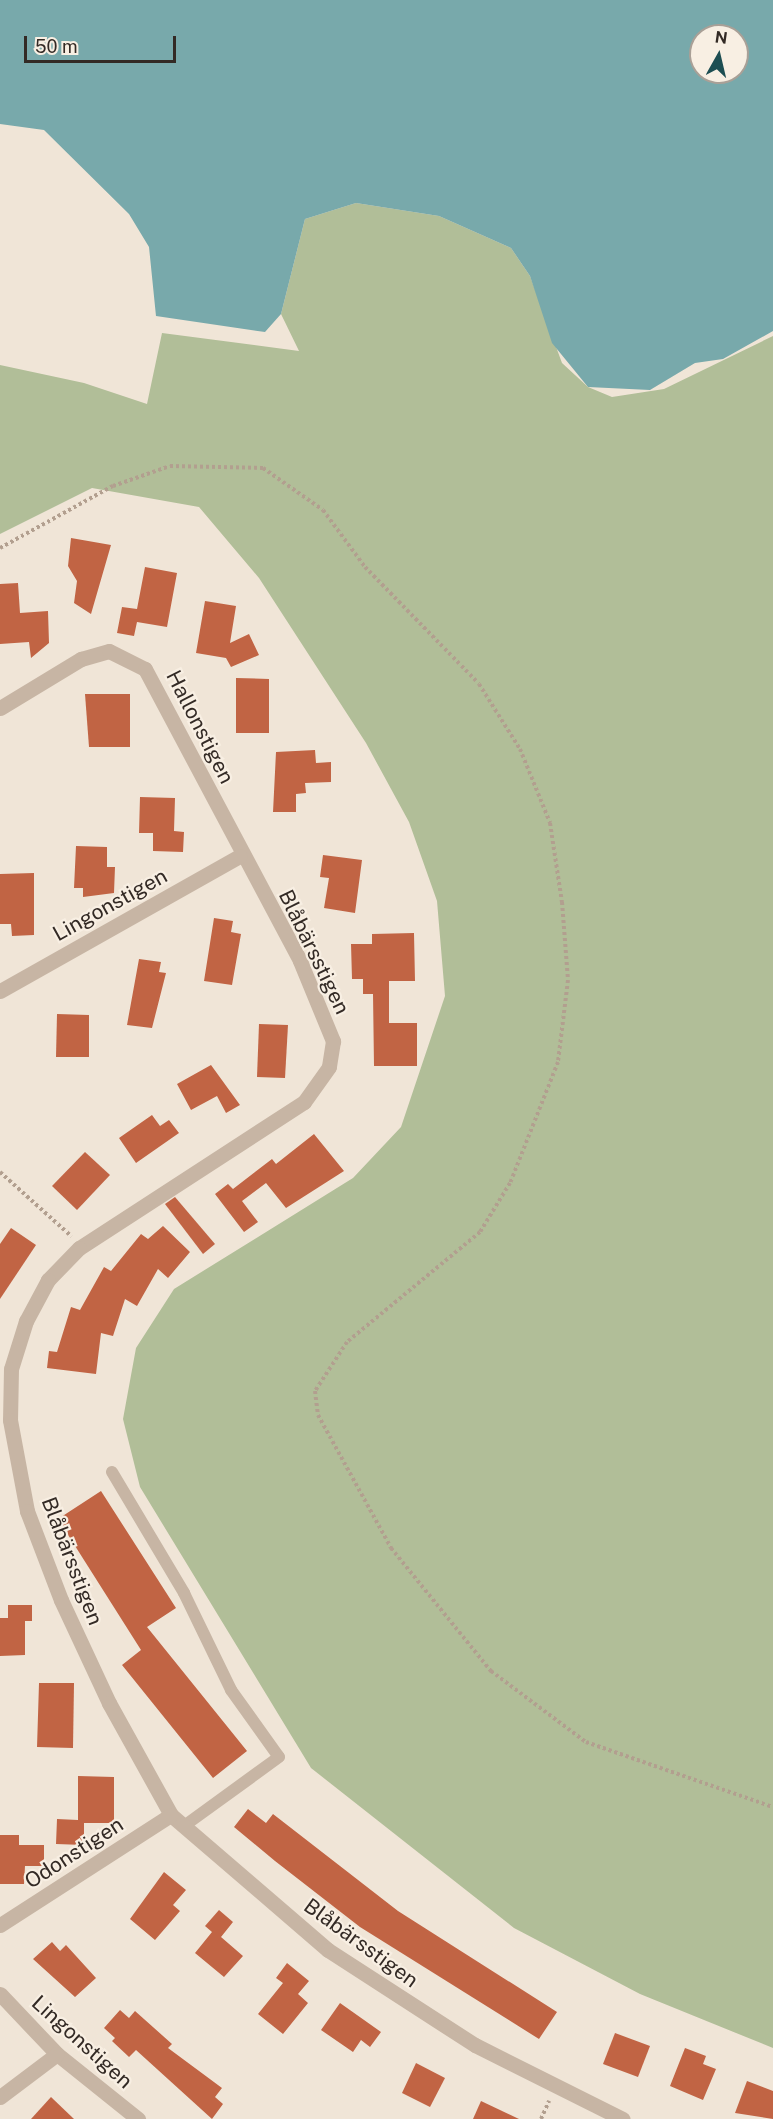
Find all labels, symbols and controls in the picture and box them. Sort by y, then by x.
scale bar [27,24,178,62]
north arrow [689,24,749,84]
text: N [714,27,729,48]
text: 50 m [35,36,78,57]
street label: Hallonstigen [161,666,239,788]
street label: Lingonstigen [49,863,171,947]
street label: Blåbärsstigen [273,886,355,1018]
street label: Blåbärsstigen [36,1493,108,1629]
street label: Odonstigen [20,1812,128,1894]
street label: Blåbärsstigen [299,1893,423,1993]
street label: Lingonstigen [27,1990,137,2094]

